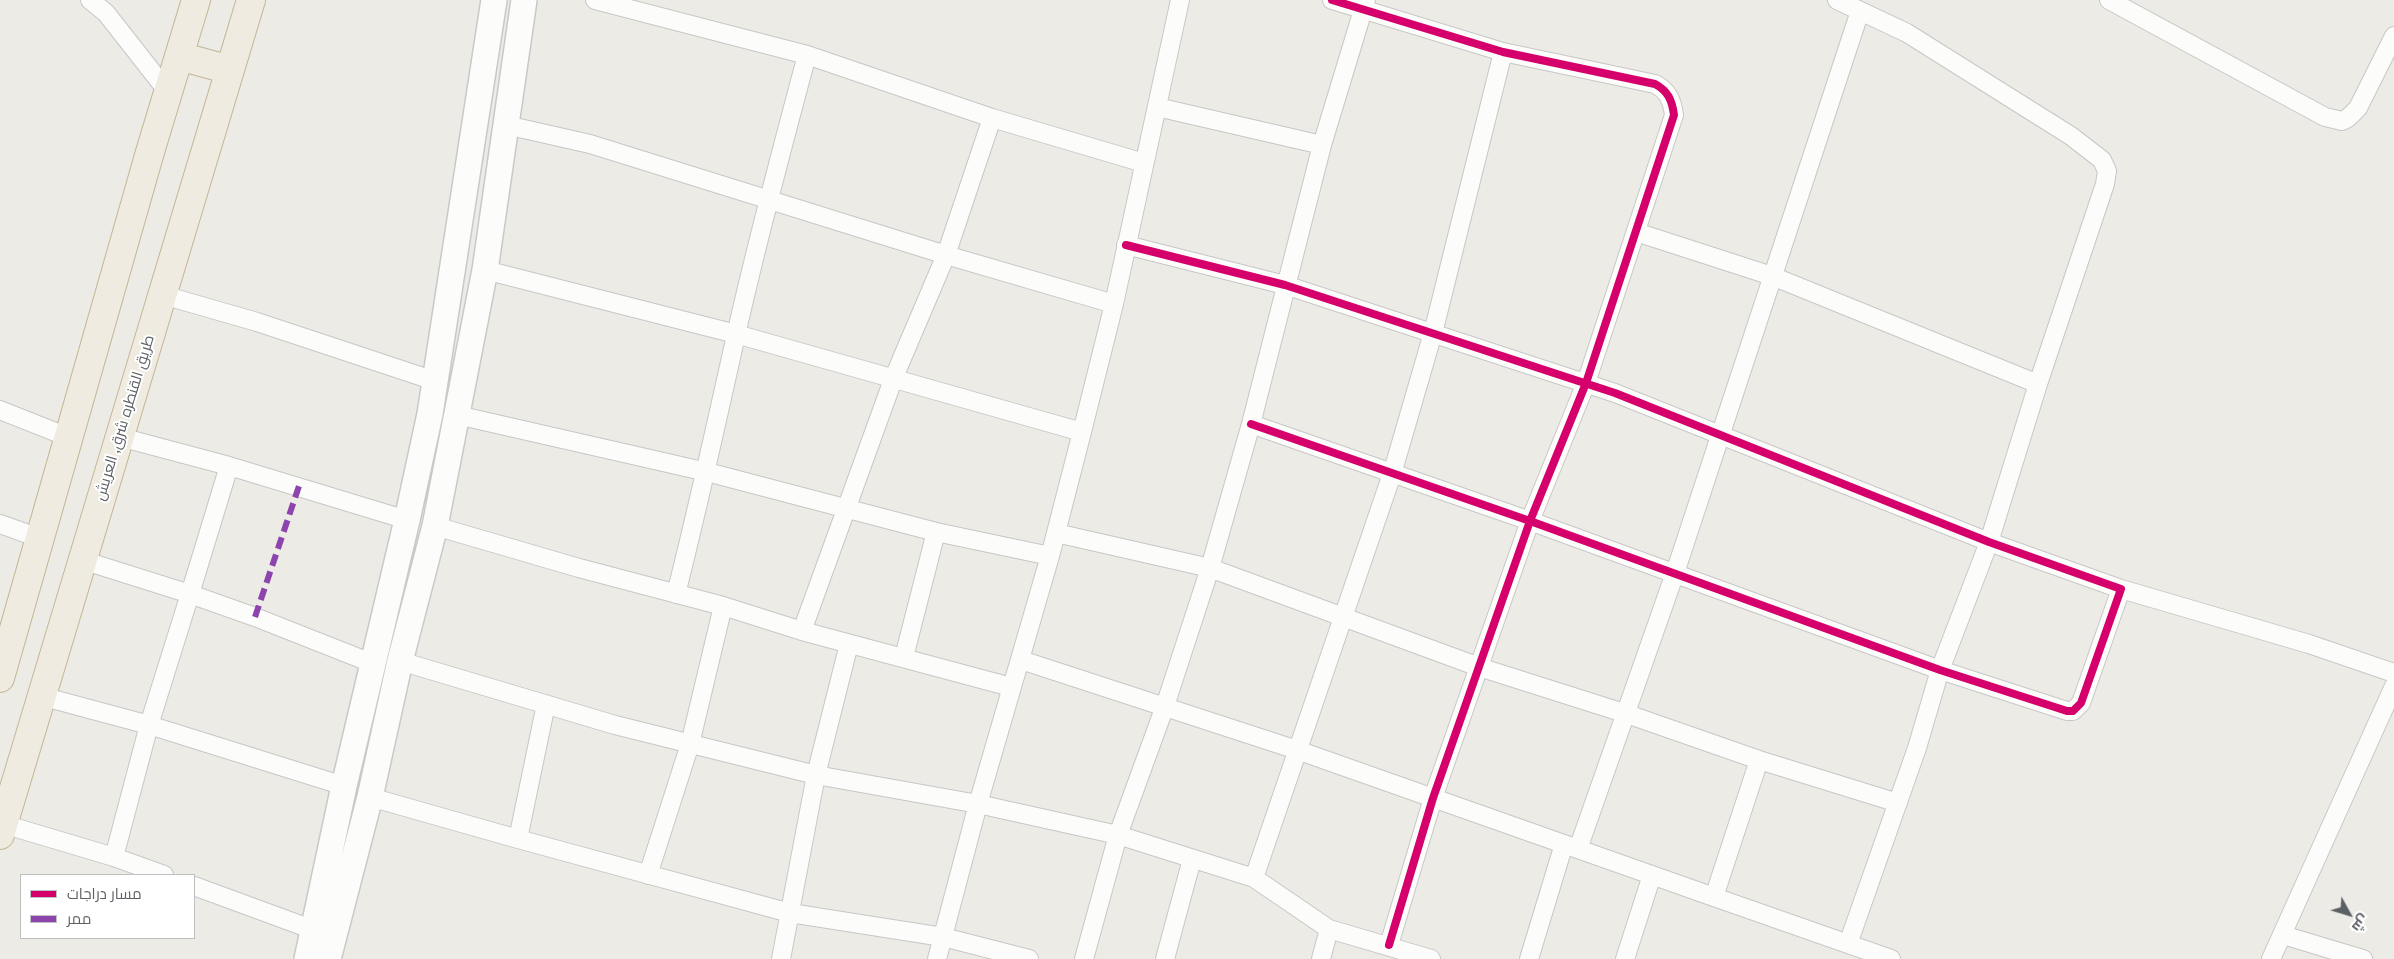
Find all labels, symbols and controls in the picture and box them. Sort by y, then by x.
street label: طريق القنطره شرق, العريش [91,333,159,503]
legend [20,874,195,939]
text: مسار دراجات [67,884,142,903]
north arrow [2324,889,2374,939]
text: ممر [67,909,91,928]
text: ش [2348,911,2373,936]

